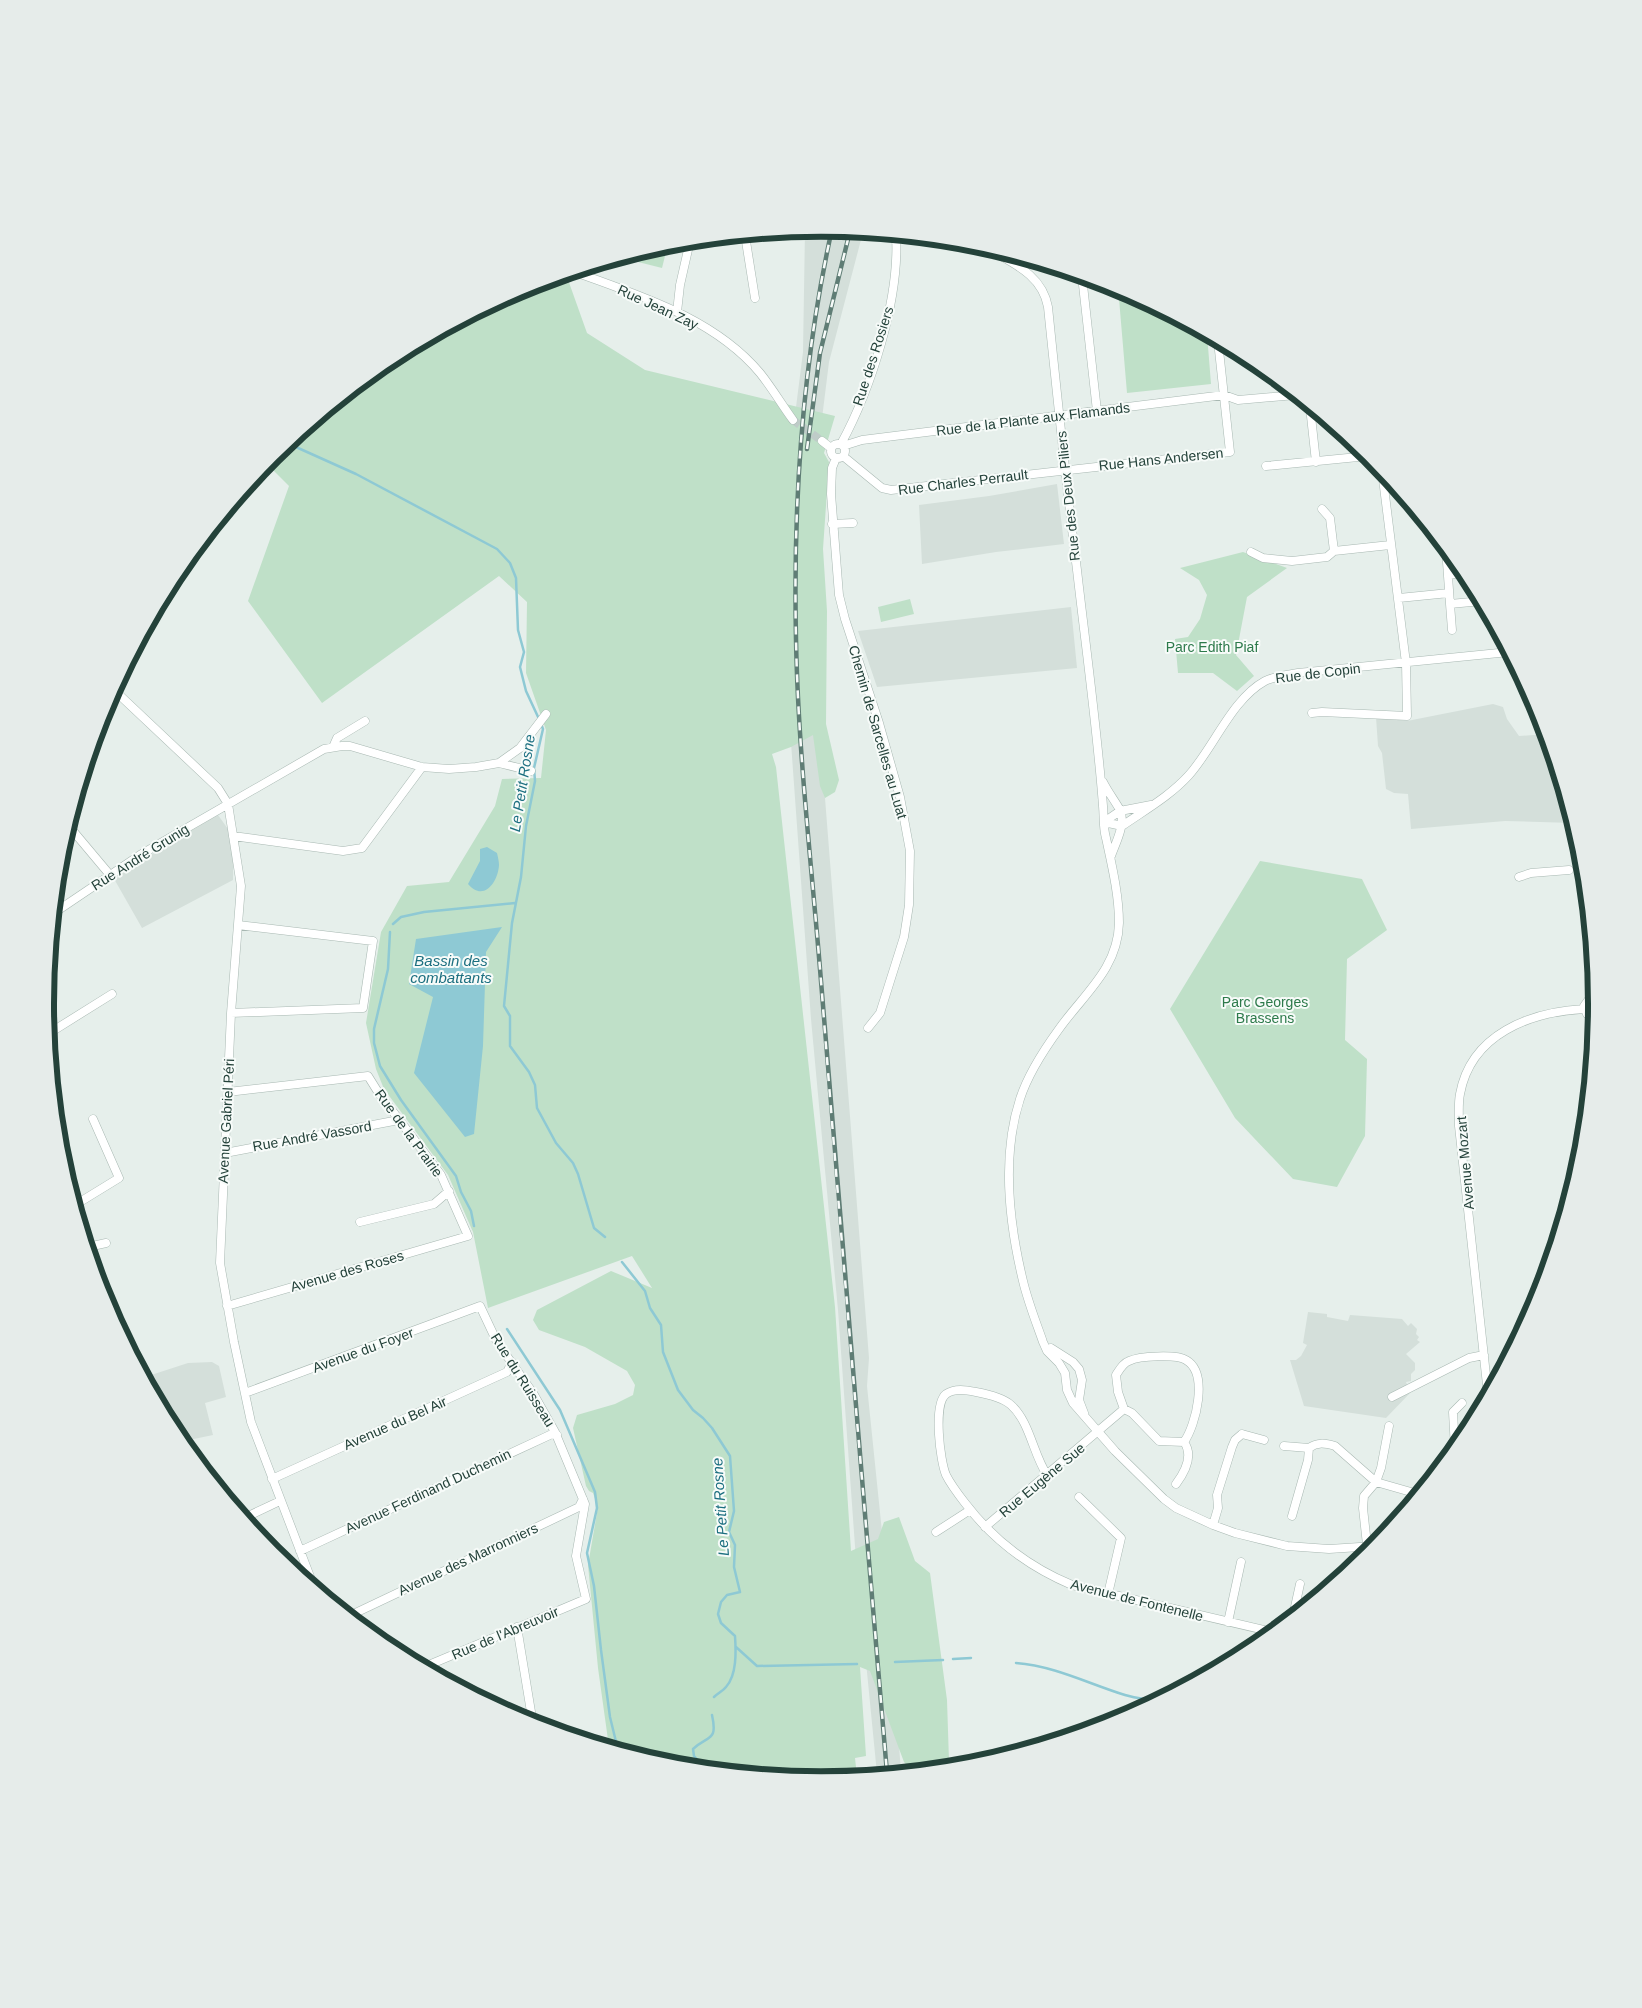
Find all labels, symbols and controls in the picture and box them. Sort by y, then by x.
street label: Rue Jean Zay [615,281,701,333]
street label: Rue des Rosiers [849,304,897,408]
street label: Rue de la Plante aux Flamands [935,399,1131,439]
street label: Rue des Deux Piliers [1053,430,1083,562]
street label: Rue Hans Andersen [1098,444,1224,474]
street label: Rue Charles Perrault [897,466,1029,498]
park label: Parc Edith Piaf [1166,639,1258,655]
street label: Chemin de Sarcelles au Luat [846,643,910,821]
street label: Rue de Copin [1275,660,1361,686]
water label: Le Petit Rosne [506,733,538,833]
street label: Rue André Grunig [88,821,192,893]
water label: Bassin des combattants [410,952,492,986]
park label: Parc Georges Brassens [1222,994,1308,1026]
street label: Avenue Gabriel Péri [215,1058,237,1184]
street label: Rue de la Prairie [372,1086,446,1180]
street label: Avenue Mozart [1453,1115,1477,1210]
street label: Rue André Vassord [251,1118,373,1154]
street label: Avenue des Roses [288,1247,406,1295]
street label: Avenue du Foyer [310,1324,416,1376]
street label: Rue du Ruisseau [488,1330,558,1430]
street label: Avenue du Bel Air [341,1393,449,1453]
street label: Rue Eugène Sue [996,1439,1088,1520]
street label: Avenue Ferdinand Duchemin [343,1445,513,1537]
water label: Le Petit Rosne [708,1457,732,1557]
street label: Avenue des Marronniers [396,1520,540,1598]
street label: Avenue de Fontenelle [1069,1576,1205,1624]
street label: Rue de l'Abreuvoir [449,1603,561,1663]

